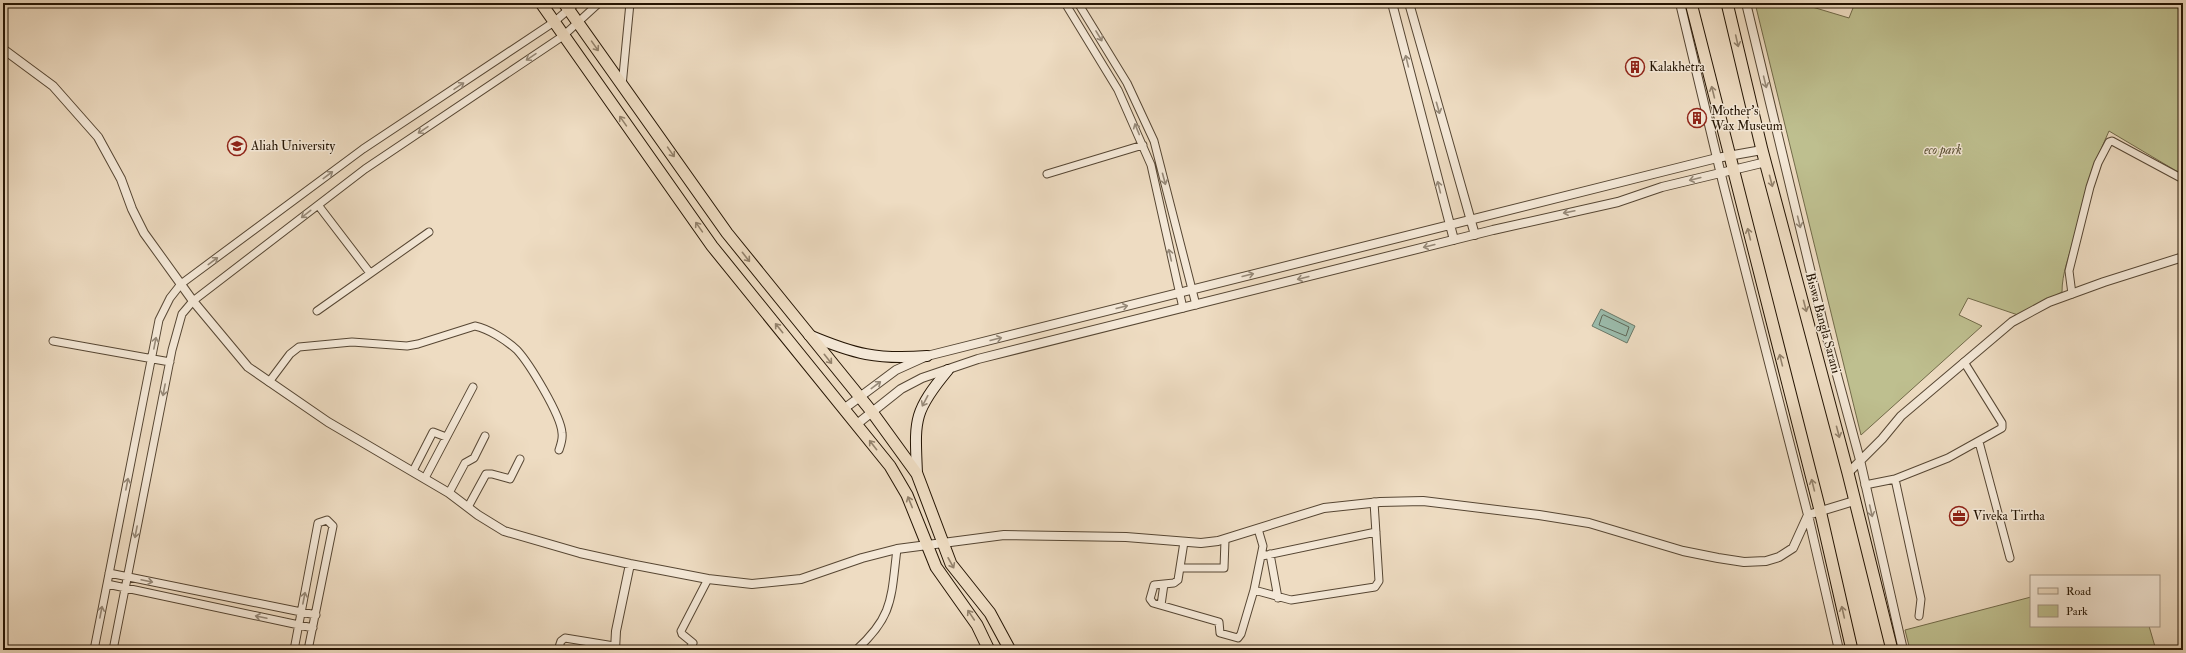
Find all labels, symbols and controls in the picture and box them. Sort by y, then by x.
one-way arrow [1095,30,1103,42]
one-way arrow [1733,34,1741,47]
one-way arrow [591,40,599,51]
one-way arrow [526,53,537,61]
one-way arrow [1403,55,1410,68]
building icon: Kalakhetra [1624,56,1646,78]
place label: Kalakhetra [1649,59,1706,75]
one-way arrow [1762,75,1770,88]
one-way arrow [453,81,464,90]
one-way arrow [1709,86,1716,99]
one-way arrow [1435,101,1443,114]
place label: Mother's Wax Museum [1710,103,1783,134]
building icon: Mother's Wax Museum [1686,107,1708,129]
one-way arrow [619,115,627,126]
one-way arrow [1132,124,1140,136]
one-way arrow [418,126,429,134]
school or university icon: Aliah University [226,135,248,157]
place label: Aliah University [250,138,335,155]
park label: eco park [1924,142,1962,158]
one-way arrow [667,146,675,157]
one-way arrow [323,171,334,179]
one-way arrow [1161,172,1168,185]
one-way arrow [1768,174,1775,187]
one-way arrow [1688,176,1701,183]
one-way arrow [1435,181,1443,194]
one-way arrow [1563,208,1576,216]
one-way arrow [301,210,312,218]
one-way arrow [1796,215,1803,228]
one-way arrow [695,221,703,232]
one-way arrow [1745,227,1752,240]
one-way arrow [1423,243,1436,251]
one-way arrow [1165,249,1173,262]
one-way arrow [742,252,751,263]
one-way arrow [207,257,218,265]
one-way arrow [1241,271,1254,279]
street label: Biswa Bangla Sarani [1802,271,1844,376]
one-way arrow [1297,274,1310,282]
one-way arrow [1801,299,1809,312]
one-way arrow [1115,303,1128,310]
one-way arrow [775,323,784,334]
one-way arrow [989,334,1002,342]
one-way arrow [151,337,159,350]
one-way arrow [823,353,832,364]
one-way arrow [1777,353,1784,366]
one-way arrow [870,381,881,389]
one-way arrow [160,384,168,397]
one-way arrow [920,395,928,407]
one-way arrow [1834,425,1842,438]
one-way arrow [869,439,878,450]
one-way arrow [123,478,131,491]
one-way arrow [1809,479,1816,492]
one-way arrow [905,497,913,509]
one-way arrow [1867,504,1875,517]
office icon: Viveka Tirtha [1948,505,1970,527]
place label: Viveka Tirtha [1973,508,2045,524]
one-way arrow [132,525,140,538]
one-way arrow [948,557,955,569]
legend [2030,575,2160,627]
one-way arrow [140,577,153,585]
text: Road [2066,584,2091,599]
one-way arrow [300,592,308,605]
text: Park [2066,604,2088,619]
one-way arrow [98,606,106,619]
one-way arrow [1838,606,1846,619]
one-way arrow [967,610,975,621]
one-way arrow [255,613,268,621]

